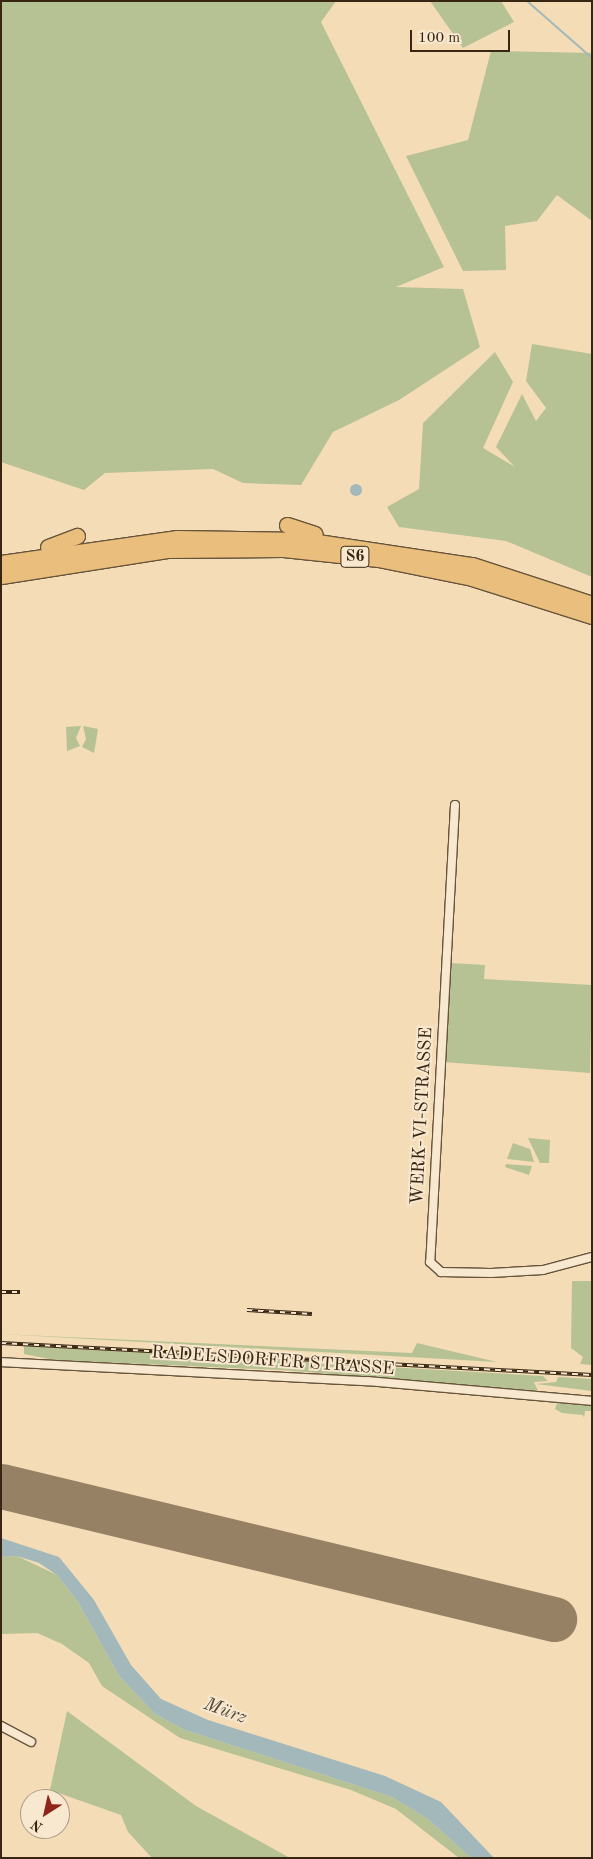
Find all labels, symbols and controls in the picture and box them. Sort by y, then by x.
scale bar [413,20,513,52]
text: 100 m [418,31,460,46]
road number: S6 [340,544,370,570]
street label: WERK-VI-STRASSE [407,1027,437,1205]
street label: RADELSDORFER STRASSE [151,1342,395,1380]
water label: Mürz [200,1694,250,1730]
north arrow [20,1789,70,1839]
text: N [29,1817,45,1834]

